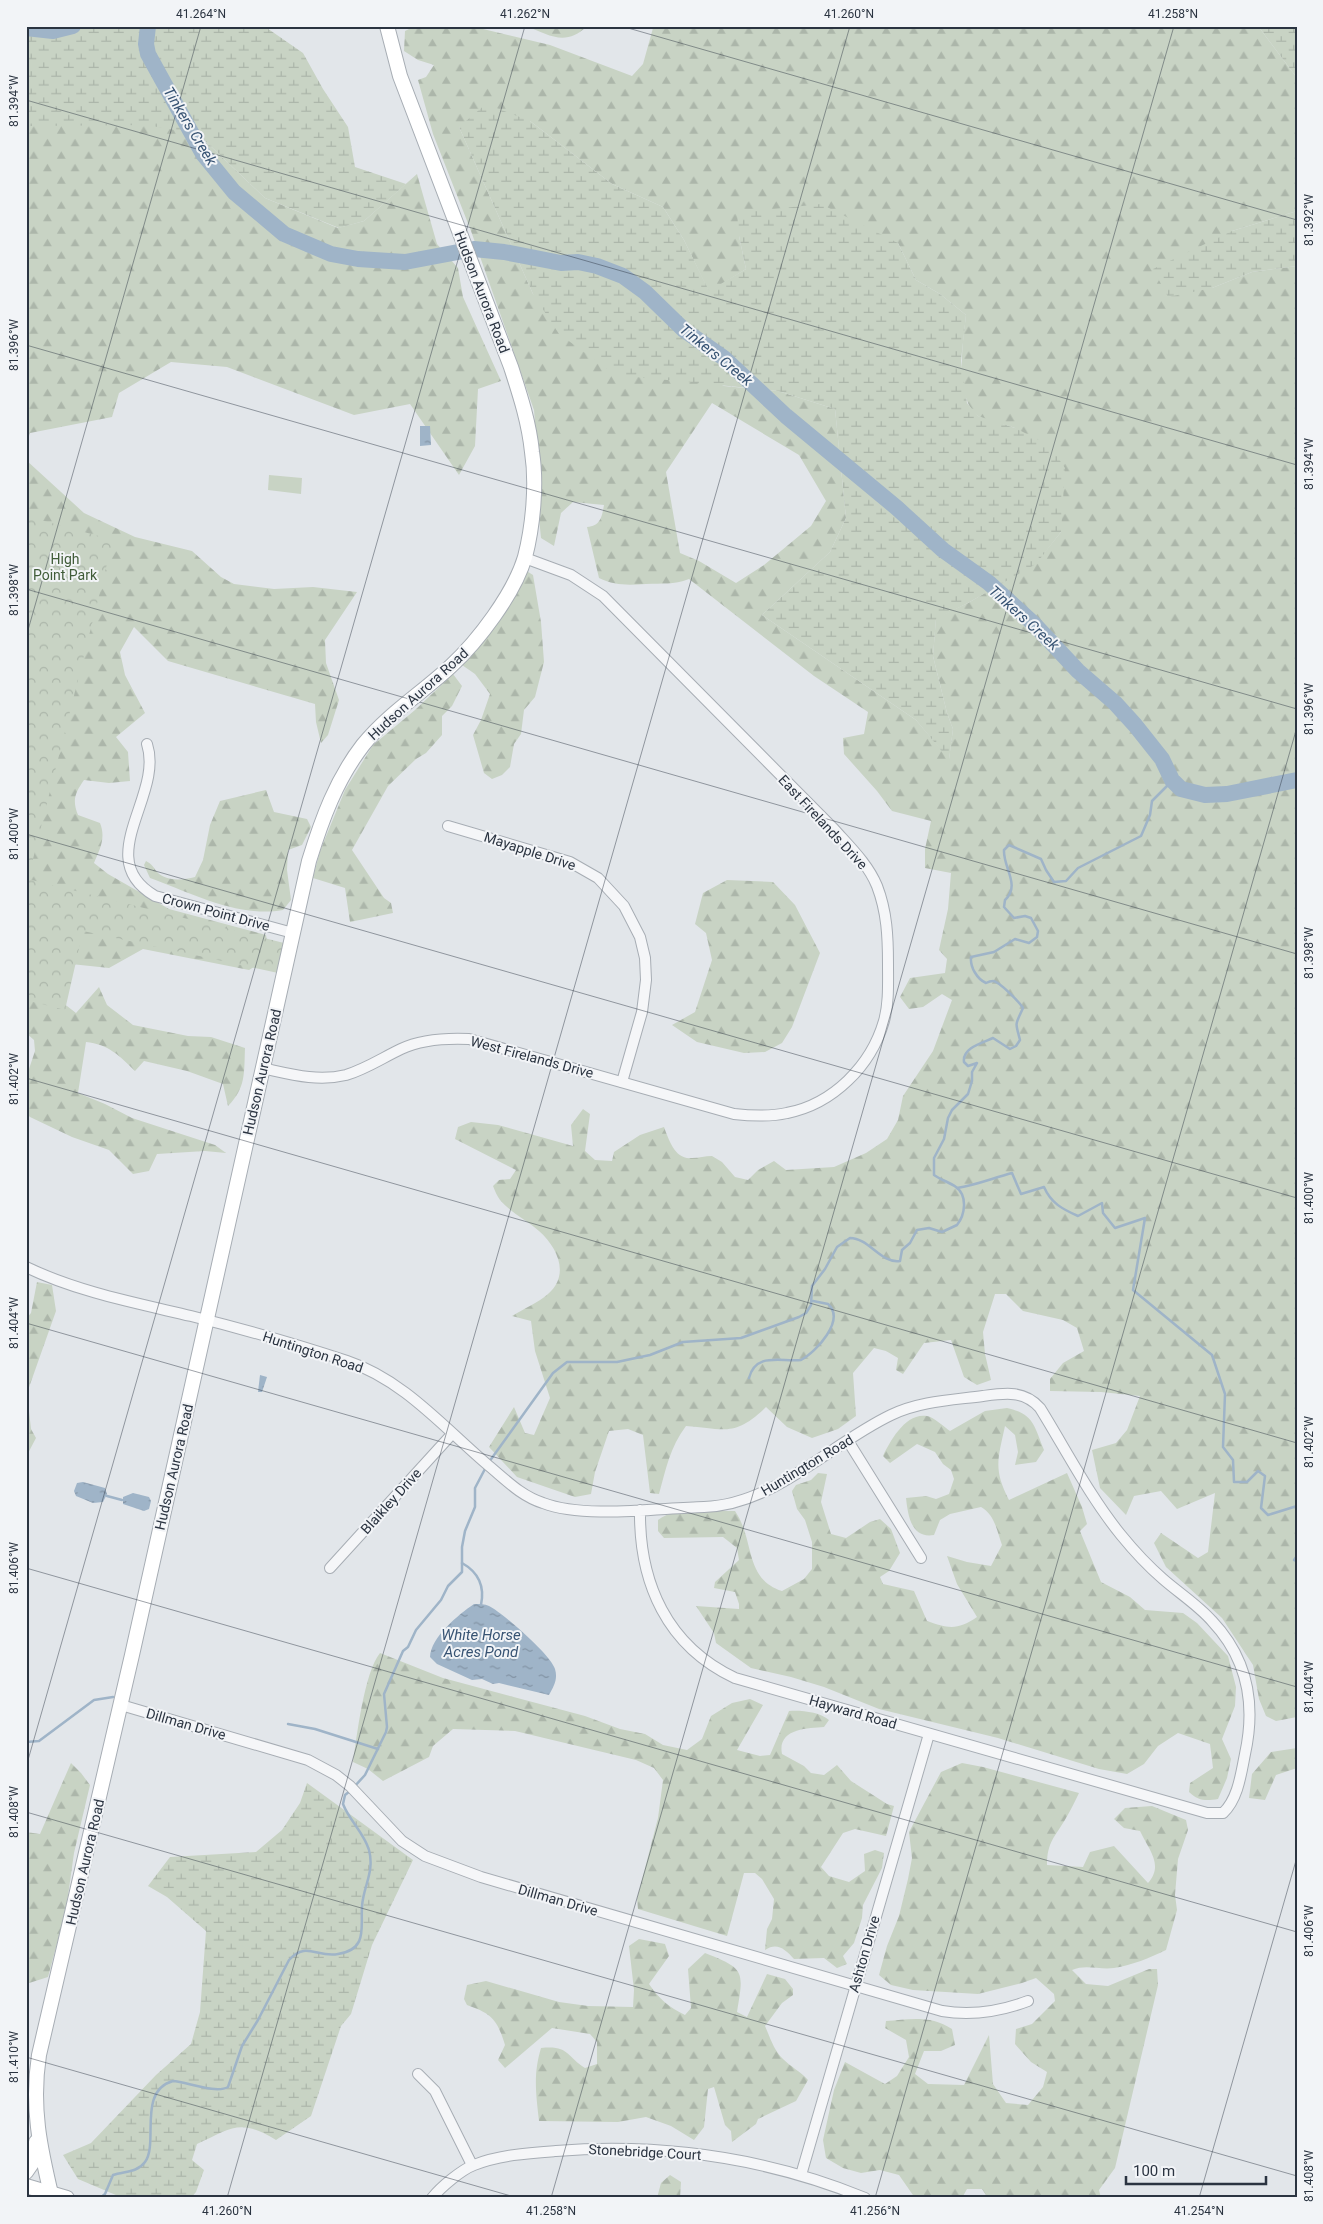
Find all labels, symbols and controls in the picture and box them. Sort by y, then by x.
text: 41.264°N [176,7,226,21]
text: 41.262°N [500,7,550,21]
text: 41.260°N [824,7,874,21]
text: 41.258°N [1148,7,1198,21]
text: 81.394°W [7,75,21,127]
water label: Tinkers Creek [160,83,221,169]
text: 81.392°W [1302,194,1316,246]
street label: Hudson Aurora Road [451,229,513,355]
text: 81.396°W [7,319,21,371]
water label: Tinkers Creek [676,320,756,390]
text: 81.394°W [1302,438,1316,490]
park label: High Point Park [33,551,98,583]
text: 81.398°W [7,564,21,616]
water label: Tinkers Creek [985,582,1063,655]
street label: Hudson Aurora Road [365,645,471,743]
text: 81.396°W [1302,683,1316,735]
street label: East Firelands Drive [775,772,871,872]
text: 81.400°W [7,808,21,860]
street label: Mayapple Drive [482,829,578,873]
street label: Crown Point Drive [160,890,272,934]
text: 81.398°W [1302,927,1316,979]
street label: Hudson Aurora Road [240,1007,284,1137]
street label: West Firelands Drive [469,1033,595,1081]
text: 81.402°W [7,1053,21,1105]
text: 81.400°W [1302,1172,1316,1224]
text: 81.404°W [7,1297,21,1349]
street label: Huntington Road [261,1328,365,1376]
street label: Hudson Aurora Road [152,1402,196,1532]
text: 81.402°W [1302,1416,1316,1468]
street label: Huntington Road [758,1431,856,1499]
street label: Blaikley Drive [357,1465,425,1537]
text: 81.406°W [7,1542,21,1594]
water label: White Horse Acres Pond [441,1626,521,1661]
text: 81.404°W [1302,1661,1316,1713]
street label: Hayward Road [807,1692,899,1732]
street label: Dillman Drive [144,1705,228,1743]
text: 81.408°W [7,1786,21,1838]
street label: Hudson Aurora Road [63,1797,107,1927]
street label: Dillman Drive [516,1881,600,1919]
text: 81.406°W [1302,1905,1316,1957]
street label: Ashton Drive [845,1914,883,1994]
text: 81.410°W [7,2031,21,2083]
street label: Stonebridge Court [588,2141,702,2163]
text: 81.408°W [1302,2150,1316,2202]
scale bar [1126,2154,1266,2186]
text: 100 m [1133,2162,1175,2180]
text: 41.260°N [202,2204,252,2218]
text: 41.258°N [526,2204,576,2218]
text: 41.256°N [850,2204,900,2218]
text: 41.254°N [1174,2204,1224,2218]

